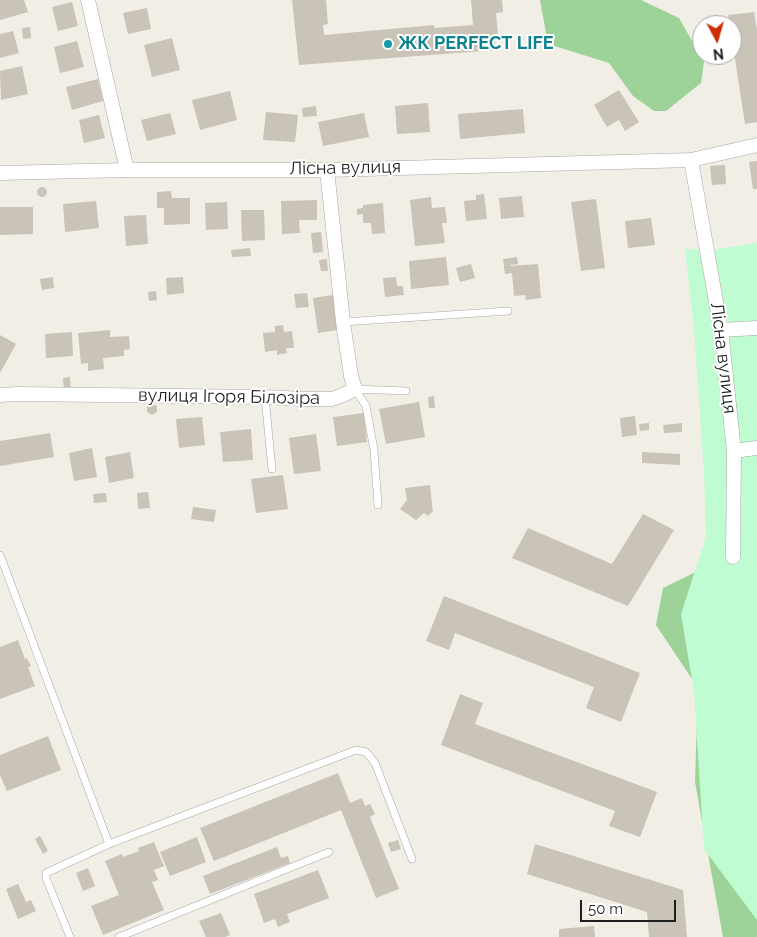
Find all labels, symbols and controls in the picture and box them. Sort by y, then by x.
north arrow [692,15,742,65]
place label: ЖК PERFECT LIFE [398,33,554,55]
marker: ЖК PERFECT LIFE [382,38,394,50]
text: N [712,45,725,62]
street label: Лісна вулиця [289,156,401,180]
street label: Лісна вулиця [705,301,741,415]
street label: вулиця Ігоря Білозіра [138,385,320,409]
scale bar [582,890,678,922]
text: 50 m [588,900,623,918]

